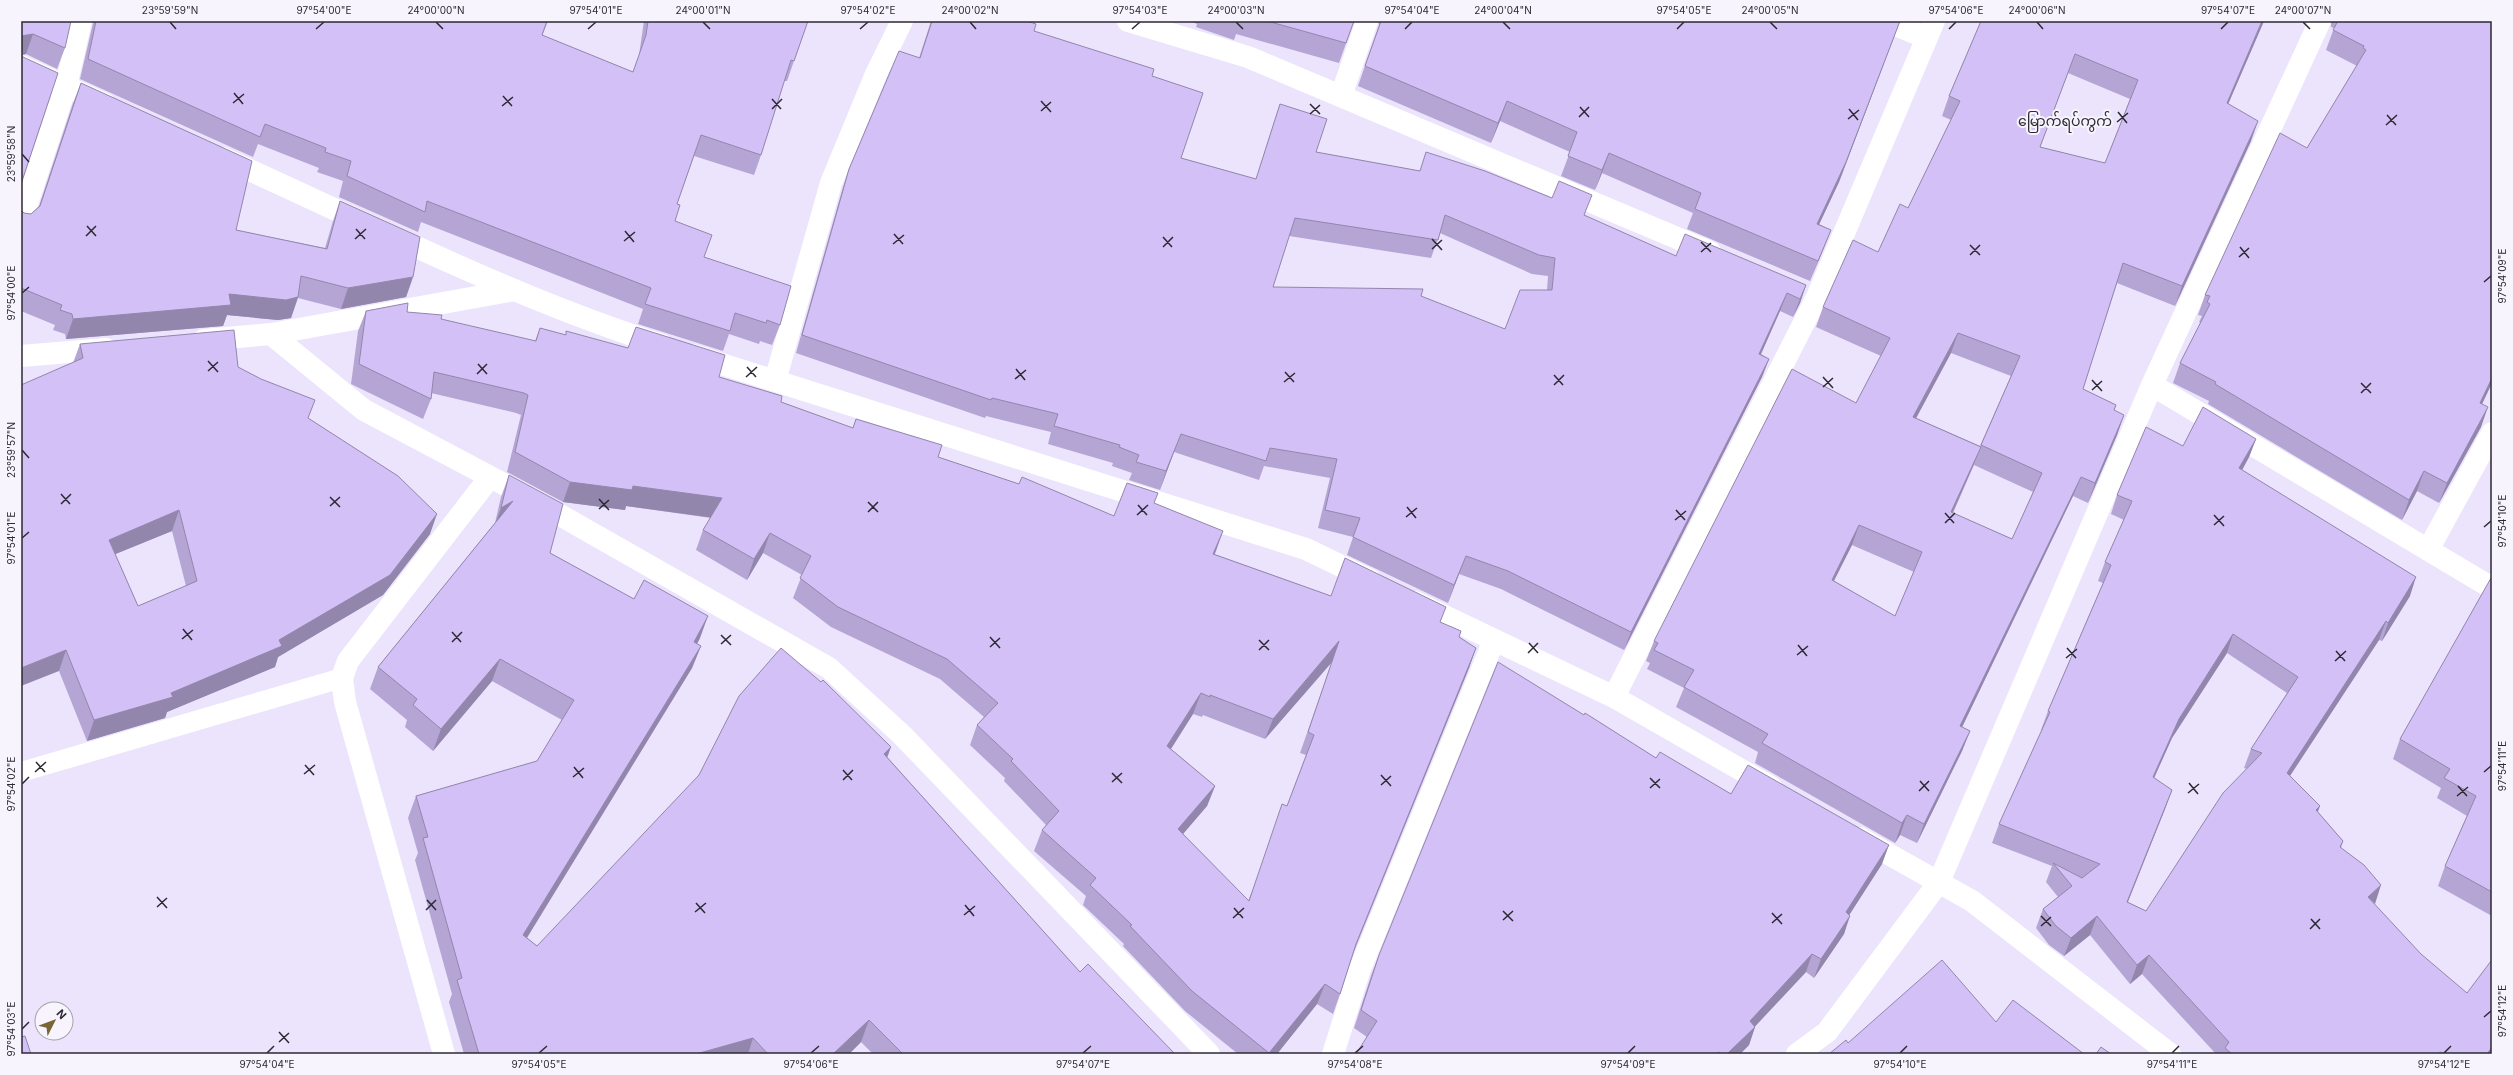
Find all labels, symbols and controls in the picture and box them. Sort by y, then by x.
text: 23°59'59"N [142,4,198,16]
text: 97°54'00"E [296,4,352,16]
text: 24°00'00"N [407,4,465,16]
text: 97°54'01"E [570,4,622,16]
text: 24°00'01"N [676,4,730,16]
text: 97°54'02"E [841,4,895,16]
text: 24°00'02"N [942,4,998,16]
text: 97°54'03"E [1113,4,1167,16]
text: 24°00'03"N [1207,4,1265,16]
text: 97°54'04"E [1384,4,1440,16]
text: 24°00'04"N [1474,4,1532,16]
text: 97°54'05"E [1657,4,1711,16]
text: 24°00'05"N [1742,4,1798,16]
text: 97°54'06"E [1929,4,1983,16]
text: 24°00'06"N [2008,4,2066,16]
text: 97°54'07"E [2201,4,2255,16]
text: 24°00'07"N [2275,4,2331,16]
district label: မြောက်ရပ်ကွက် [2018,111,2112,133]
text: 23°59'58"N [5,126,17,182]
text: 97°54'09"E [2496,249,2508,303]
text: 97°54'00"E [5,265,17,321]
text: 23°59'57"N [5,422,17,478]
text: 97°54'10"E [2496,495,2508,547]
text: 97°54'01"E [5,512,17,564]
text: 97°54'11"E [2496,741,2508,791]
text: 97°54'02"E [5,757,17,811]
text: 97°54'12"E [2496,985,2508,1037]
north arrow [34,1001,74,1041]
text: 97°54'03"E [5,1002,17,1056]
text: N [53,1007,69,1022]
text: 97°54'04"E [239,1058,295,1070]
text: 97°54'05"E [512,1058,566,1070]
text: 97°54'06"E [784,1058,838,1070]
text: 97°54'07"E [1056,1058,1110,1070]
text: 97°54'08"E [1328,1058,1382,1070]
text: 97°54'09"E [1601,1058,1655,1070]
text: 97°54'10"E [1874,1058,1926,1070]
text: 97°54'11"E [2147,1058,2197,1070]
text: 97°54'12"E [2418,1058,2470,1070]

